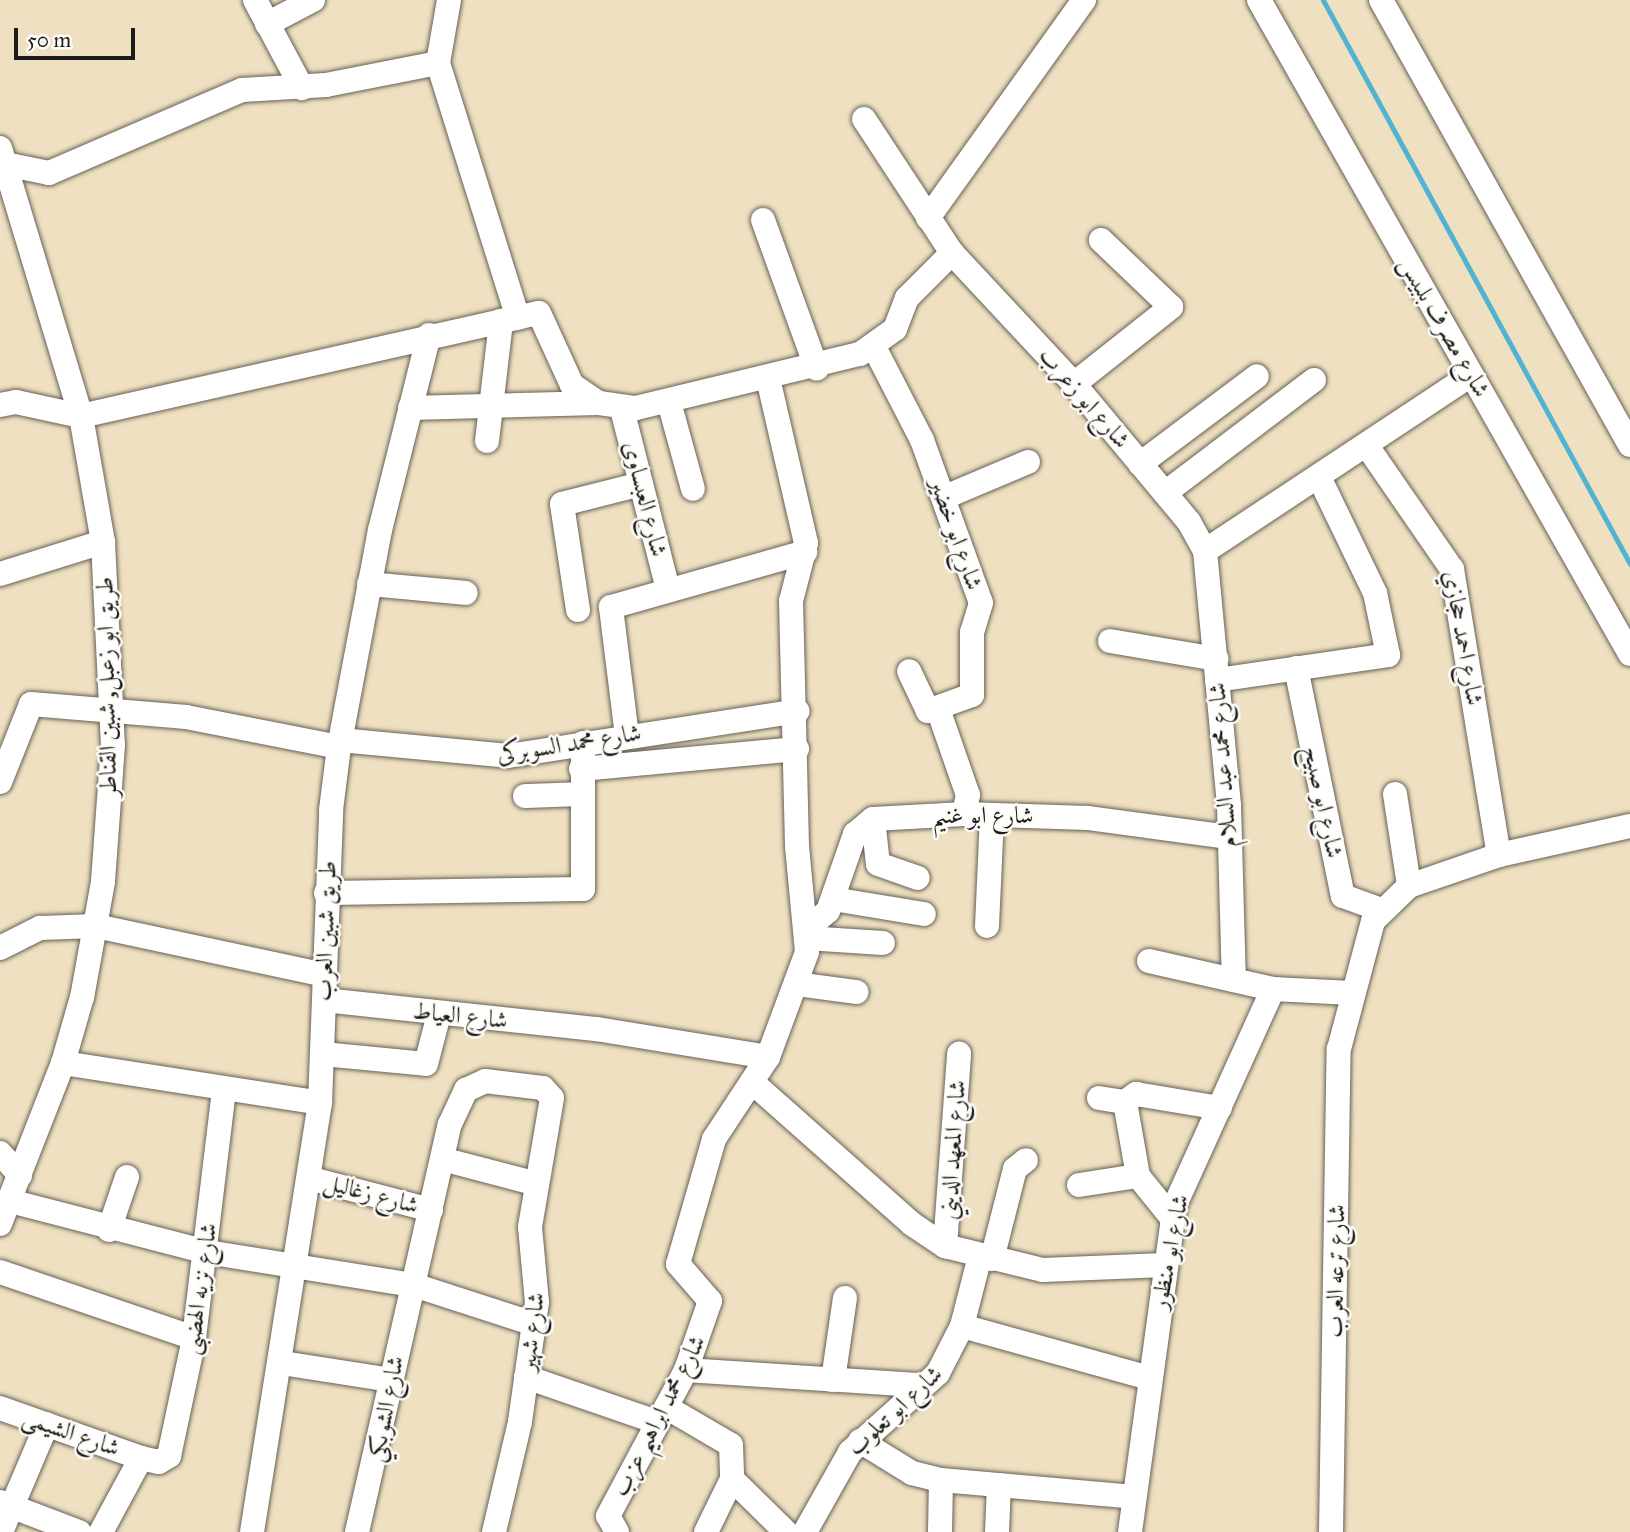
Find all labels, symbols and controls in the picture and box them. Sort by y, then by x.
scale bar [18,14,138,58]
text: 50 m [27,27,71,53]
street label: شارع مصرف بلبيس [1392,252,1496,402]
street label: شارع ابو زعرب [1032,342,1136,454]
street label: شارع العبساوى [617,438,673,560]
street label: شارع ابو خضير [923,474,989,594]
street label: شارع احمد حجازي [1437,568,1489,708]
street label: طريق ابو زعبل, شبين القناطر [91,576,123,798]
street label: شارع محمد عبد السلام [1203,682,1243,848]
street label: شارع محمد السوبركى [495,718,643,770]
street label: شارع ابو صبيح [1297,743,1349,861]
street label: شارع ابو غنيم [933,802,1033,830]
street label: طريق شبين العرب [309,860,343,1002]
street label: شارع العياط [411,997,509,1035]
street label: شارع المعهد الديني [934,1079,972,1221]
street label: شارع زغاليل [321,1168,421,1220]
street label: شارع ابو منظور [1145,1192,1195,1312]
street label: شارع ترعه العرب [1320,1204,1352,1338]
street label: شارع نزيه الهضبى [176,1221,224,1357]
street label: شارع شهير [513,1291,551,1373]
street label: شارع محمد ابراهيم عزب [606,1331,712,1501]
street label: شارع الشوبكي [362,1353,410,1465]
street label: شارع ابو تعلوب [842,1360,948,1462]
street label: شارع الشيمى [19,1403,123,1463]

